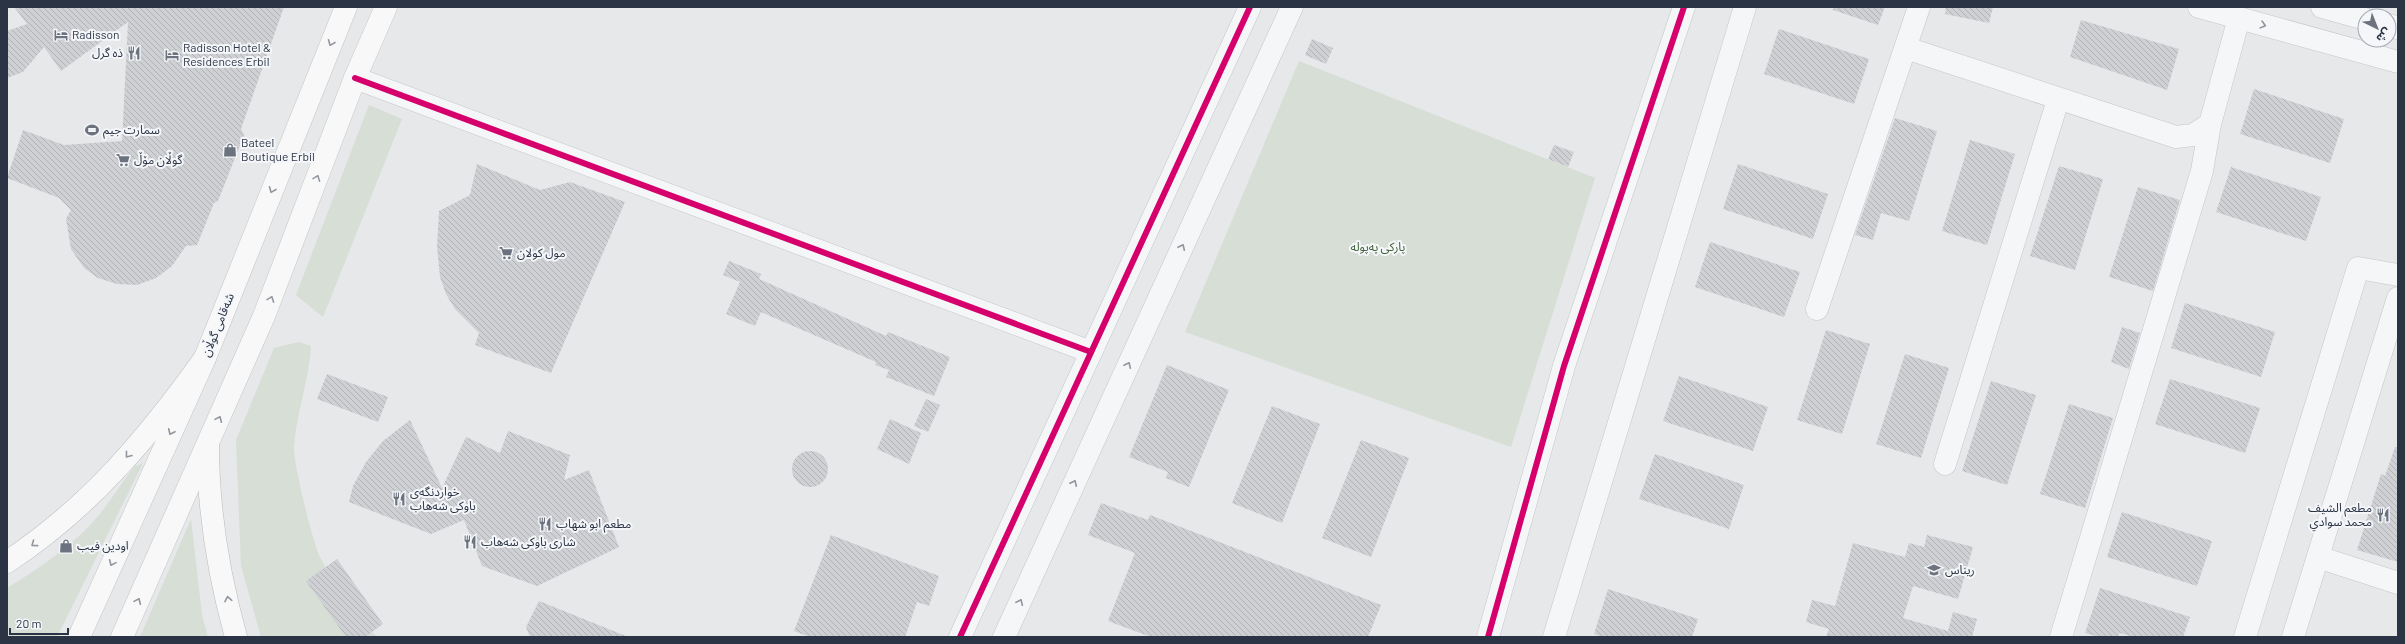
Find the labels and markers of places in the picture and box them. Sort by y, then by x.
hotel icon: Radisson [53,27,69,43]
place label: Radisson [72,27,119,41]
place label: Radisson Hotel & Residences Erbil [183,40,271,68]
place label: ذه گرل [92,45,123,60]
restaurant icon: ذه گرل [126,45,142,61]
hotel icon: Radisson Hotel & Residences Erbil [164,47,180,63]
sports icon: سمارت جیم [84,122,100,138]
place label: سمارت جیم [103,122,160,139]
place label: Bateel Boutique Erbil [241,135,315,163]
shop icon: Bateel Boutique Erbil [222,142,238,158]
place label: گوڵان مۆڵ [134,151,184,167]
supermarket icon: گوڵان مۆڵ [115,152,131,168]
supermarket icon: مول كولان [498,245,514,261]
place label: مول كولان [517,245,566,260]
place label: خواردنگەی باوکی شەھاب [410,484,476,513]
restaurant icon: خواردنگەی باوکی شەھاب [391,491,407,507]
place label: مطعم الشيف محمد سوادي [2308,500,2372,532]
restaurant icon: مطعم الشيف محمد سوادي [2375,507,2391,523]
restaurant icon: مطعم ابو شهاب [537,516,553,532]
place label: مطعم ابو شهاب [556,516,631,533]
restaurant icon: شاری باوکی شەھاب [462,534,478,550]
place label: شاری باوکی شەھاب [481,534,576,549]
shop icon: اودين فيب [58,538,74,554]
place label: اودين فيب [77,538,129,553]
school or university icon: ريناس [1926,562,1942,578]
place label: ريناس [1945,562,1975,577]

